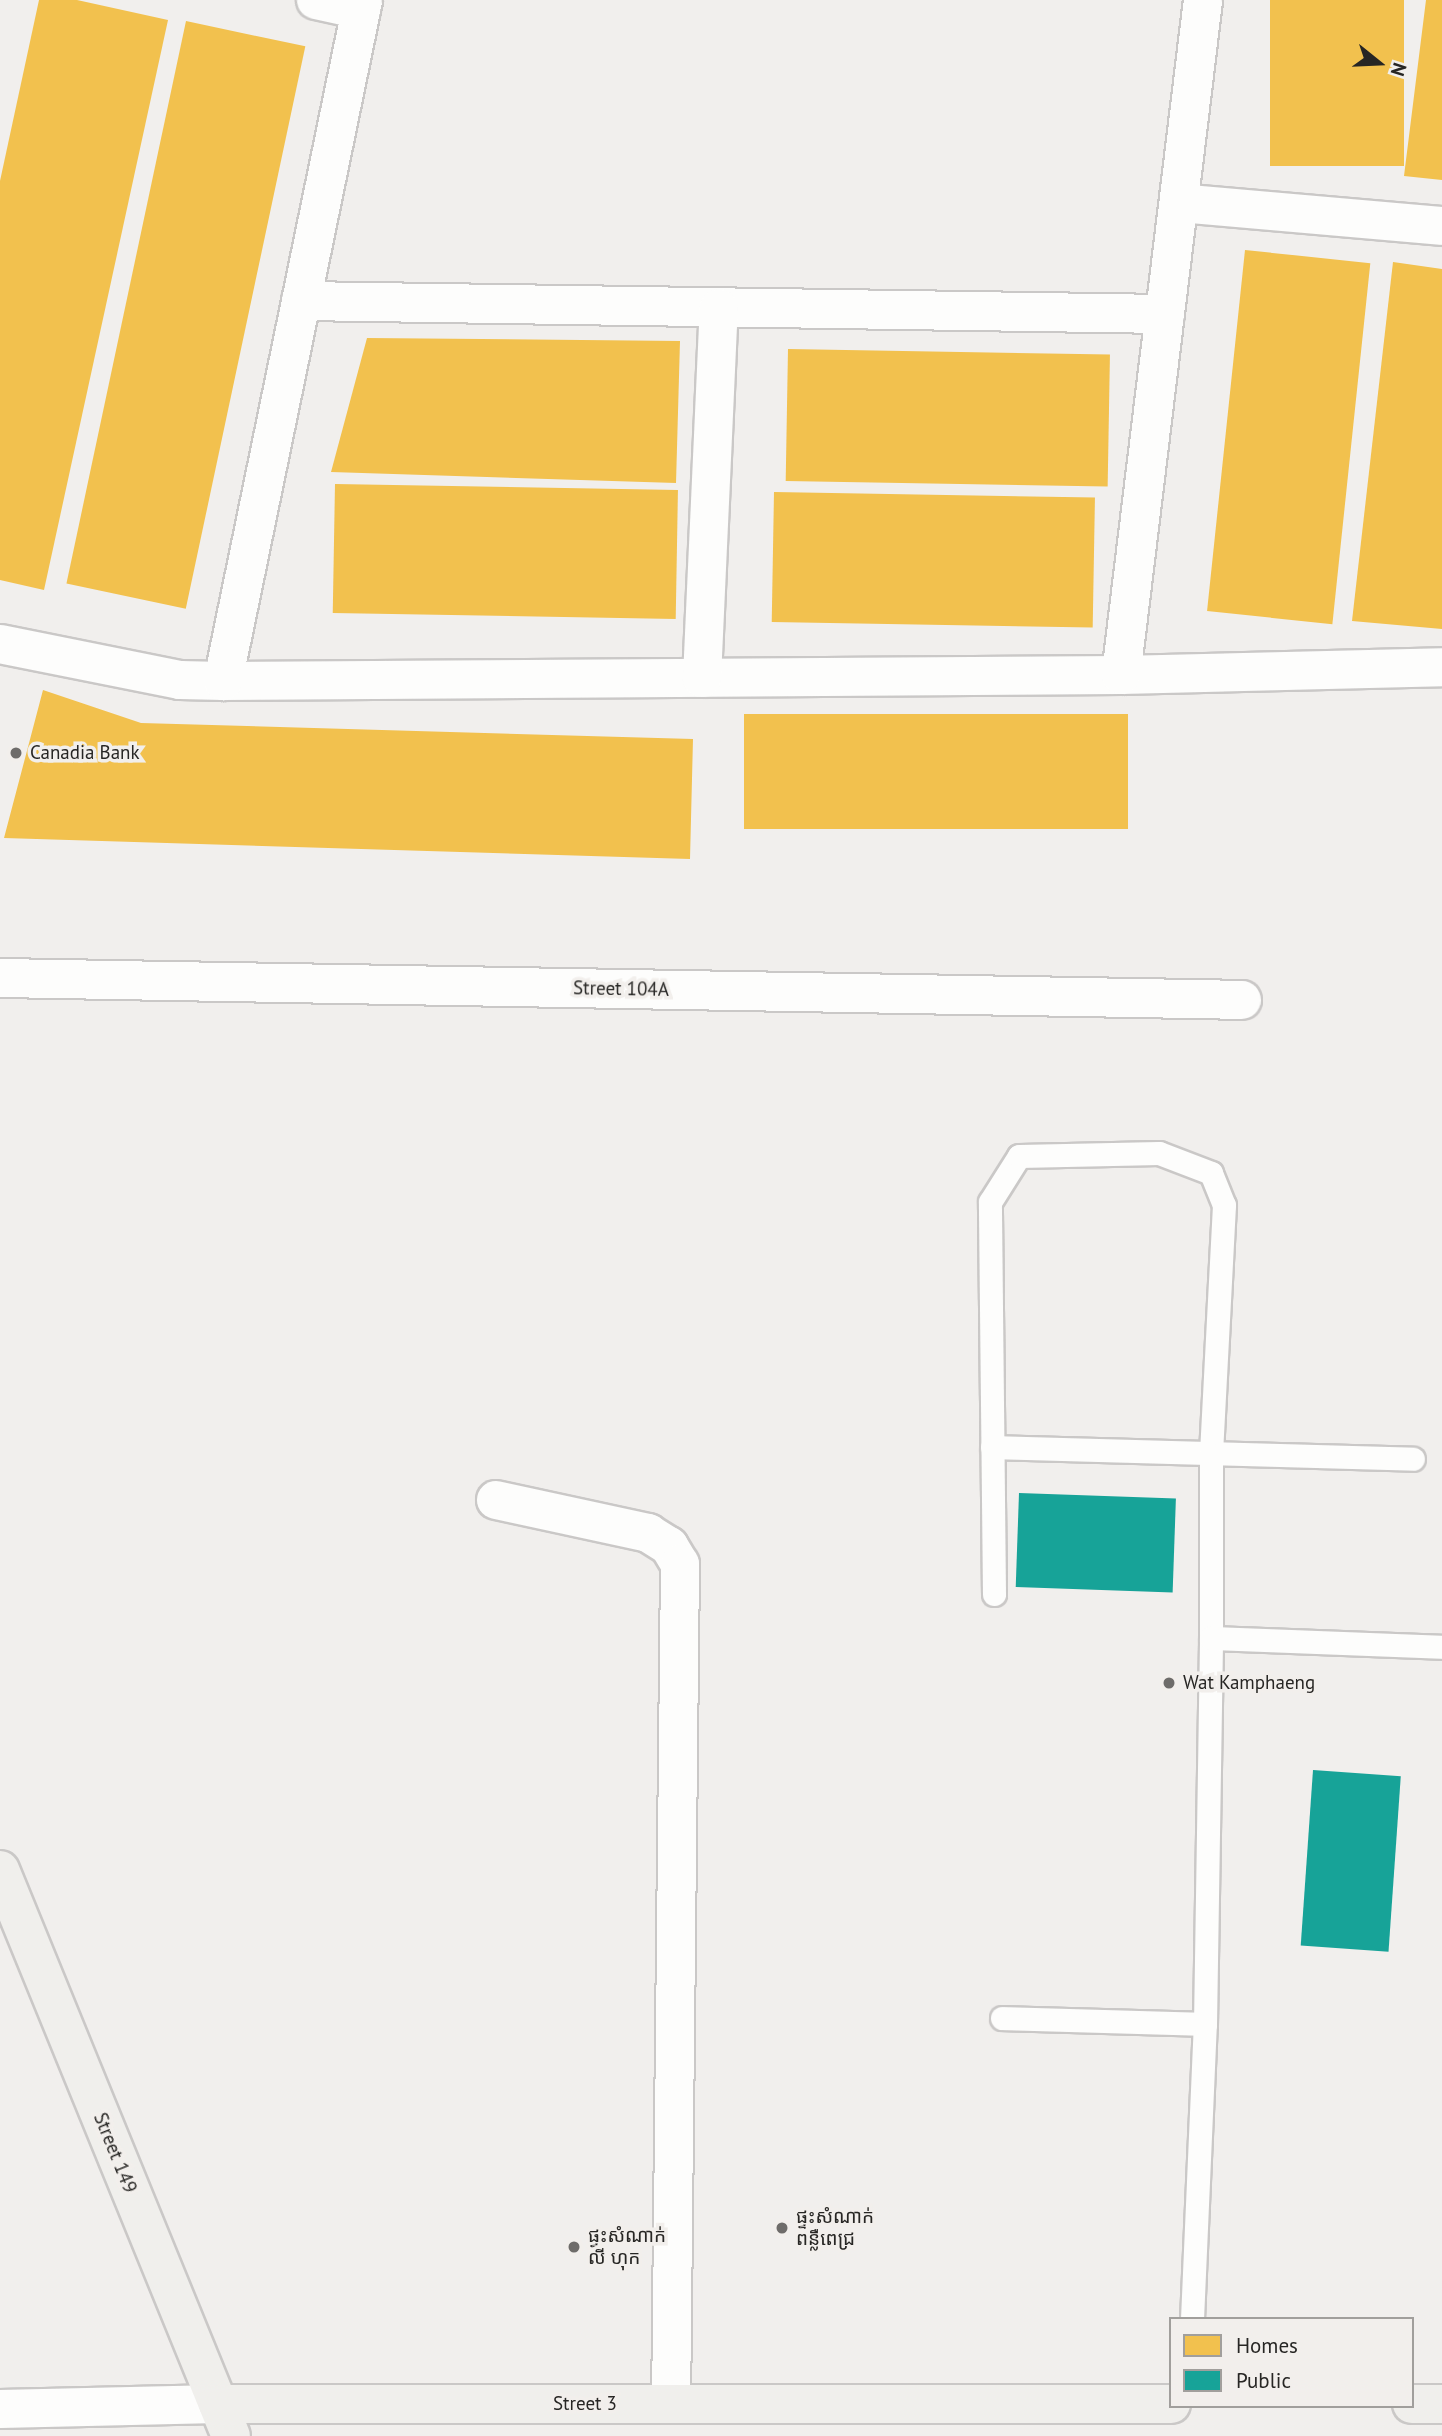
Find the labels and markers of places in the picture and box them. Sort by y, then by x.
place label: Canadia Bank [30,742,140,764]
marker: Canadia Bank [8,745,24,761]
place label: Wat Kamphaeng [1183,1672,1315,1694]
marker: Wat Kamphaeng [1161,1675,1177,1691]
place label: ផ្ទះសំណាក់ ពន្លឺពេជ្រ [796,2206,874,2250]
marker: ផ្ទះសំណាក់ ពន្លឺពេជ្រ [774,2220,790,2236]
place label: ផ្ទះសំណាក់ លី ហុក [588,2225,666,2269]
marker: ផ្ទះសំណាក់ លី ហុក [566,2239,582,2255]

